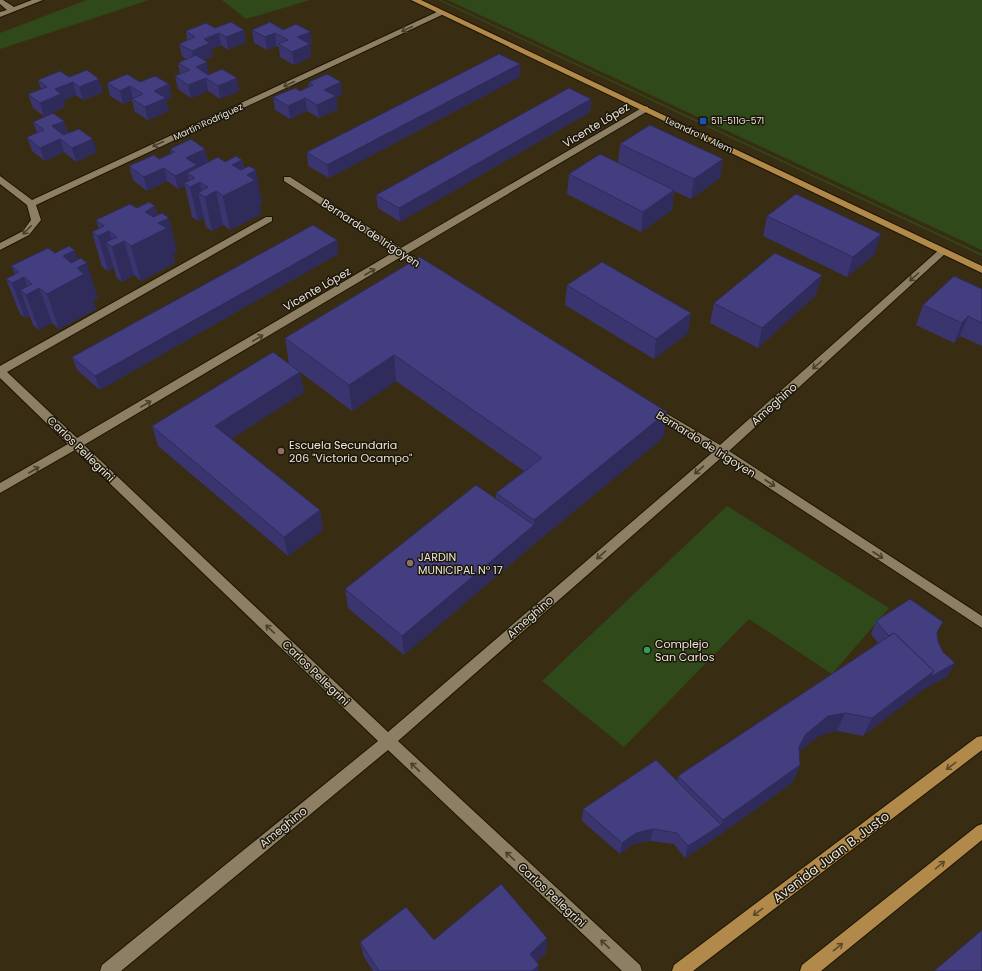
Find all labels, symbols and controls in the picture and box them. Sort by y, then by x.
one-way arrow [401,26,413,33]
one-way arrow [283,81,295,88]
street label: Vicente López [560,99,632,151]
street label: Martín Rodríguez [171,101,245,143]
street label: Leandro N. Alem [664,114,734,156]
place label: 511-511G-571 [711,115,764,127]
marker: 511-511G-571 [698,116,708,126]
one-way arrow [153,141,165,149]
street label: Bernardo de Irigoyen [318,195,424,271]
one-way arrow [22,226,32,235]
street label: Vicente López [280,263,354,315]
one-way arrow [364,268,376,276]
one-way arrow [908,273,919,282]
one-way arrow [252,333,264,341]
one-way arrow [812,360,822,369]
street label: Ameghino [748,379,800,429]
one-way arrow [140,399,152,407]
street label: Bernardo de Irigoyen [653,407,759,481]
street label: Carlos Pellegrini [44,413,118,485]
place label: Escuela Secundaria 206 "Victoria Ocampo" [289,437,412,466]
marker: Escuela Secundaria 206 "Victoria Ocampo" [276,446,286,456]
one-way arrow [28,465,40,473]
one-way arrow [695,465,705,474]
one-way arrow [764,479,775,488]
place label: JARDIN MUNICIPAL N° 17 [418,549,503,578]
one-way arrow [596,551,607,560]
one-way arrow [872,551,883,559]
marker: JARDIN MUNICIPAL N° 17 [405,558,415,568]
street label: Ameghino [503,592,557,642]
one-way arrow [265,624,275,634]
place label: Complejo San Carlos [655,636,715,665]
street label: Carlos Pellegrini [279,637,353,709]
marker: Complejo San Carlos [642,645,652,655]
one-way arrow [410,762,420,772]
one-way arrow [946,762,957,770]
street label: Ameghino [256,803,310,851]
street label: Avenida Juan B. Justo [769,807,893,907]
one-way arrow [505,851,515,860]
street label: Carlos Pellegrini [514,859,590,931]
one-way arrow [934,861,945,870]
one-way arrow [753,908,764,916]
one-way arrow [600,940,610,949]
one-way arrow [833,942,844,951]

